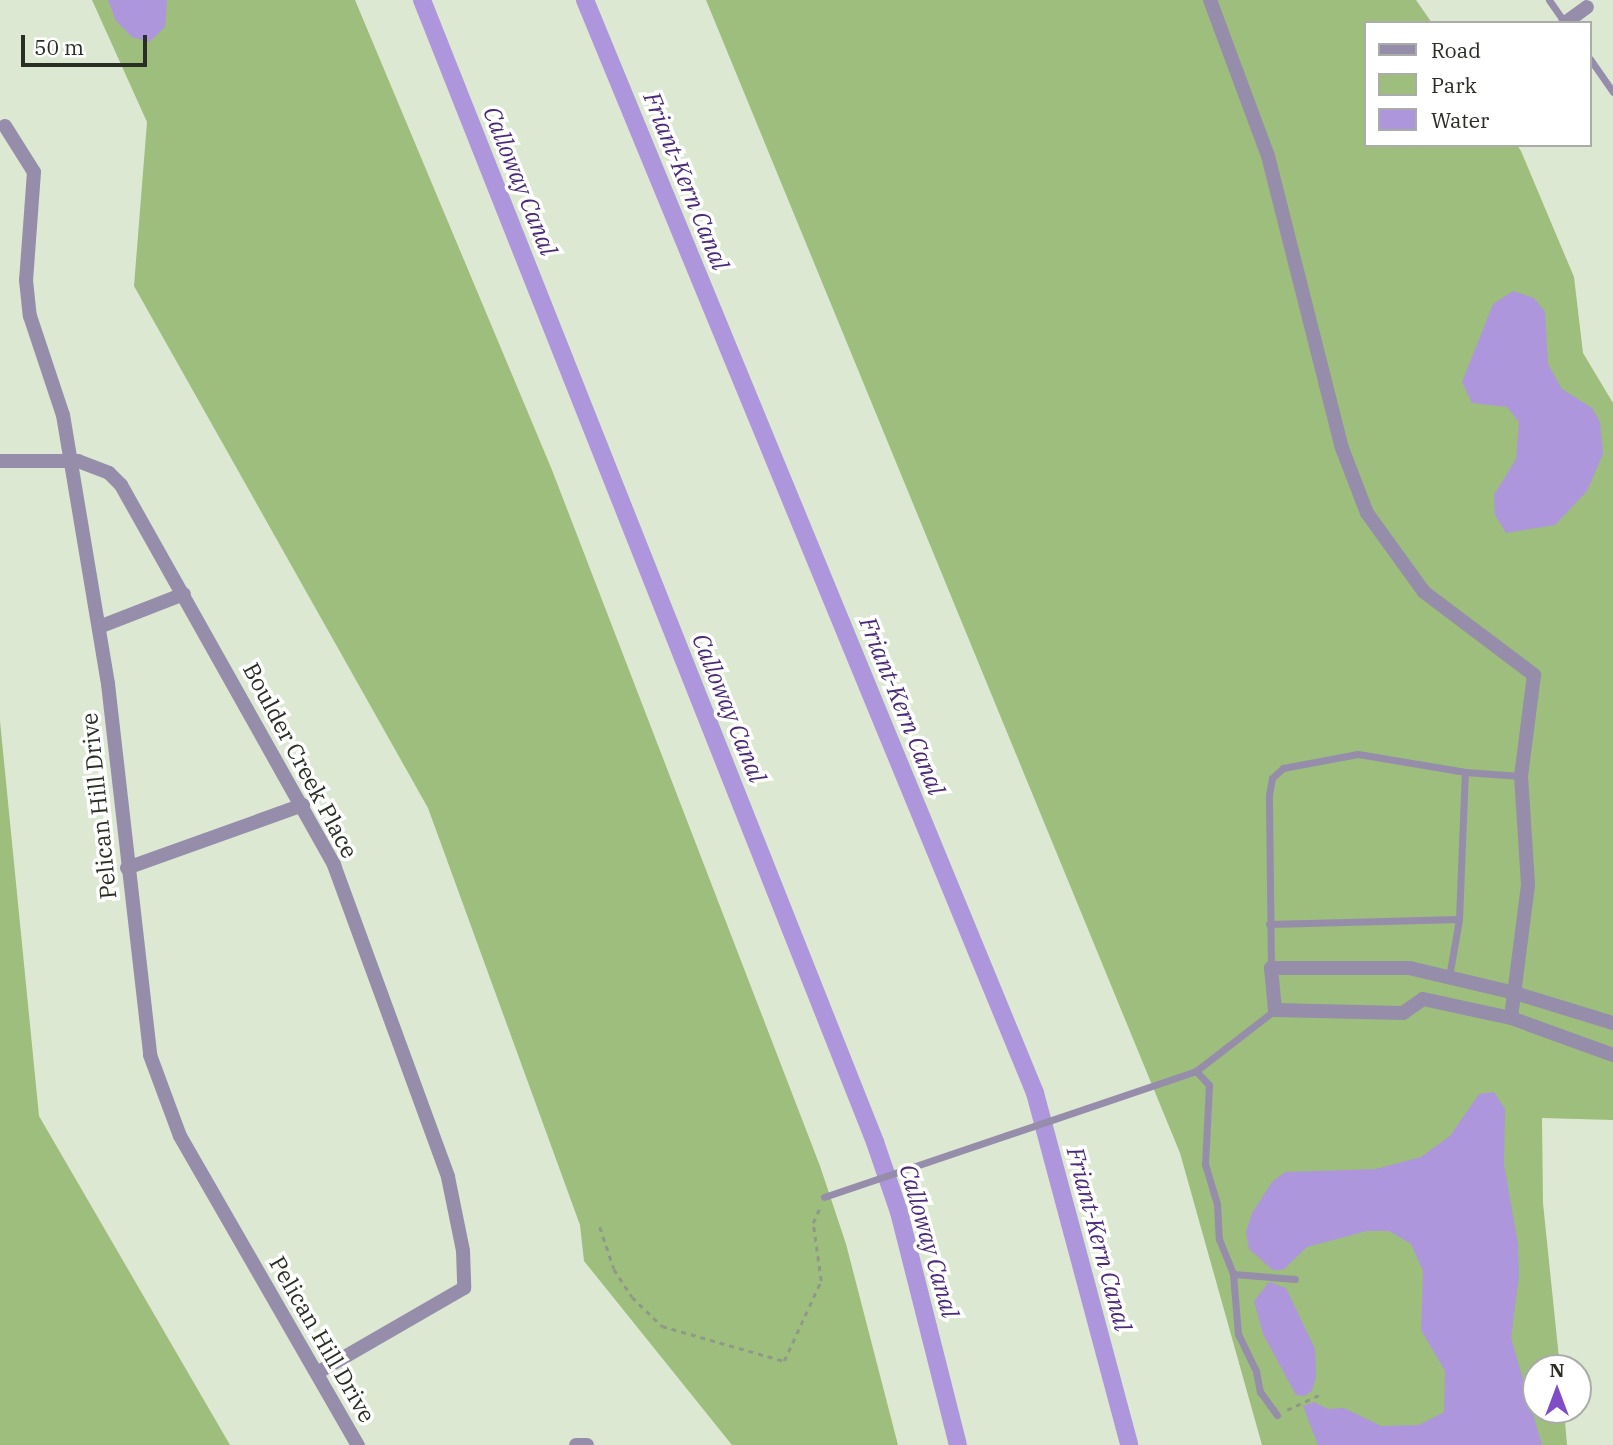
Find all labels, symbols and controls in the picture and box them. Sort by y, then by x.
scale bar [24,21,150,65]
legend [1364,21,1592,147]
text: 50 m [34,33,84,61]
text: Road [1431,36,1481,64]
text: Park [1431,71,1477,99]
water label: Friant-Kern Canal [637,88,735,274]
water label: Calloway Canal [477,102,563,260]
text: Water [1431,106,1489,134]
water label: Friant-Kern Canal [853,613,951,799]
water label: Calloway Canal [686,629,772,787]
street label: Boulder Creek Place [238,658,364,862]
street label: Pelican Hill Drive [74,711,122,901]
water label: Friant-Kern Canal [1061,1144,1137,1334]
water label: Calloway Canal [893,1161,965,1321]
street label: Pelican Hill Drive [264,1251,382,1427]
north arrow [1522,1354,1592,1424]
text: N [1549,1358,1565,1382]

